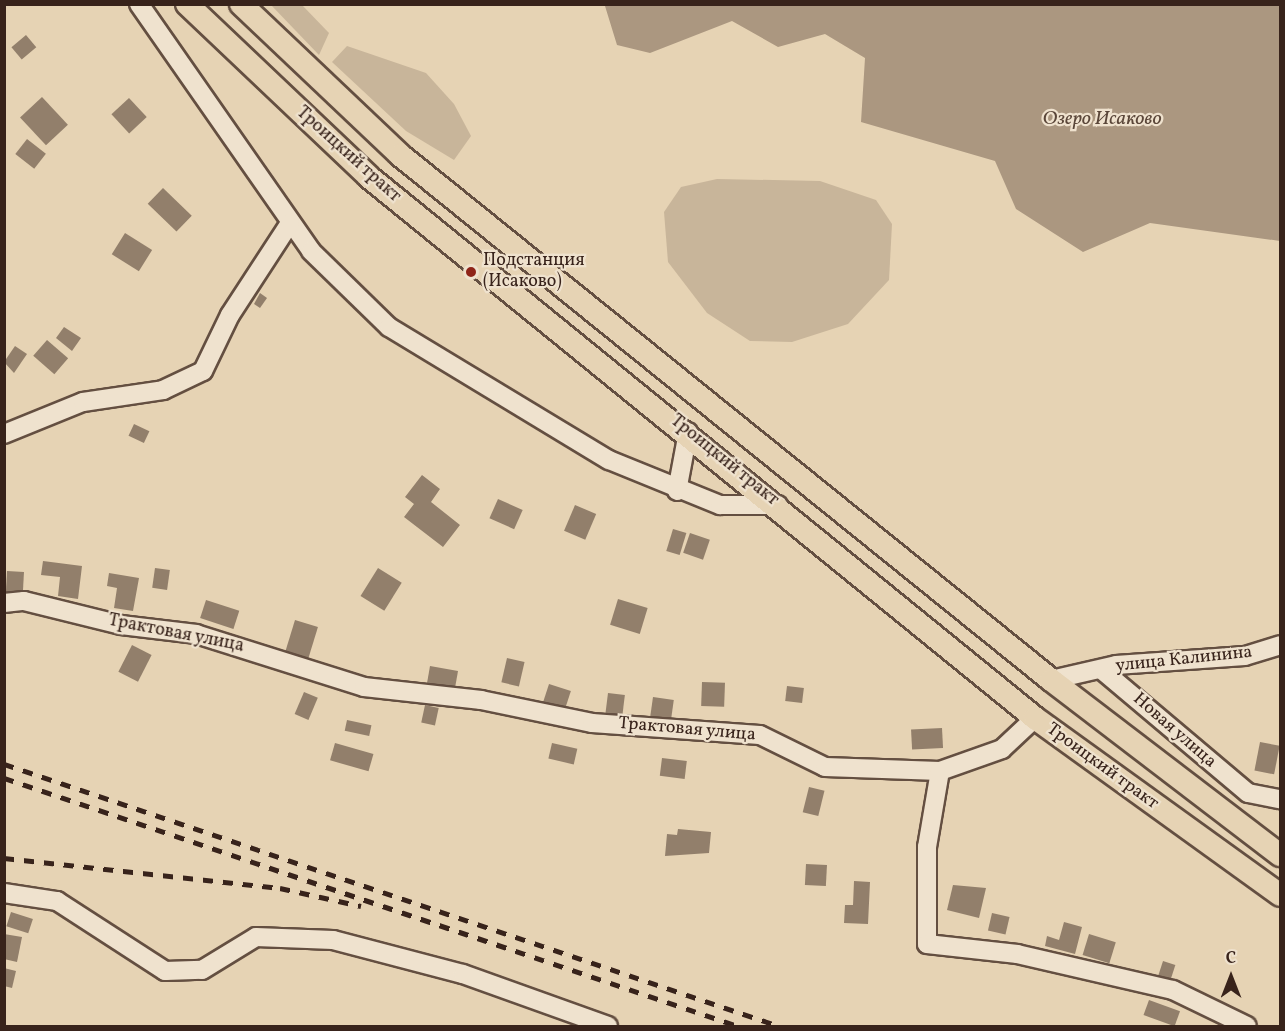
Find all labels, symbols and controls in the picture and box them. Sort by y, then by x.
street label: Троицкий тракт [291,102,405,208]
water label: Озеро Исаково [1043,107,1161,131]
place label: Подстанция (Исаково) [483,251,585,294]
marker: Подстанция (Исаково) [464,265,478,279]
street label: Троицкий тракт [665,410,783,512]
street label: Трактовая улица [106,610,246,658]
street label: улица Калинина [1114,642,1254,678]
street label: Новая улица [1128,689,1220,773]
street label: Трактовая улица [617,713,757,747]
street label: Троицкий тракт [1041,719,1163,815]
north arrow [1201,947,1261,1007]
text: С [1226,948,1236,970]

